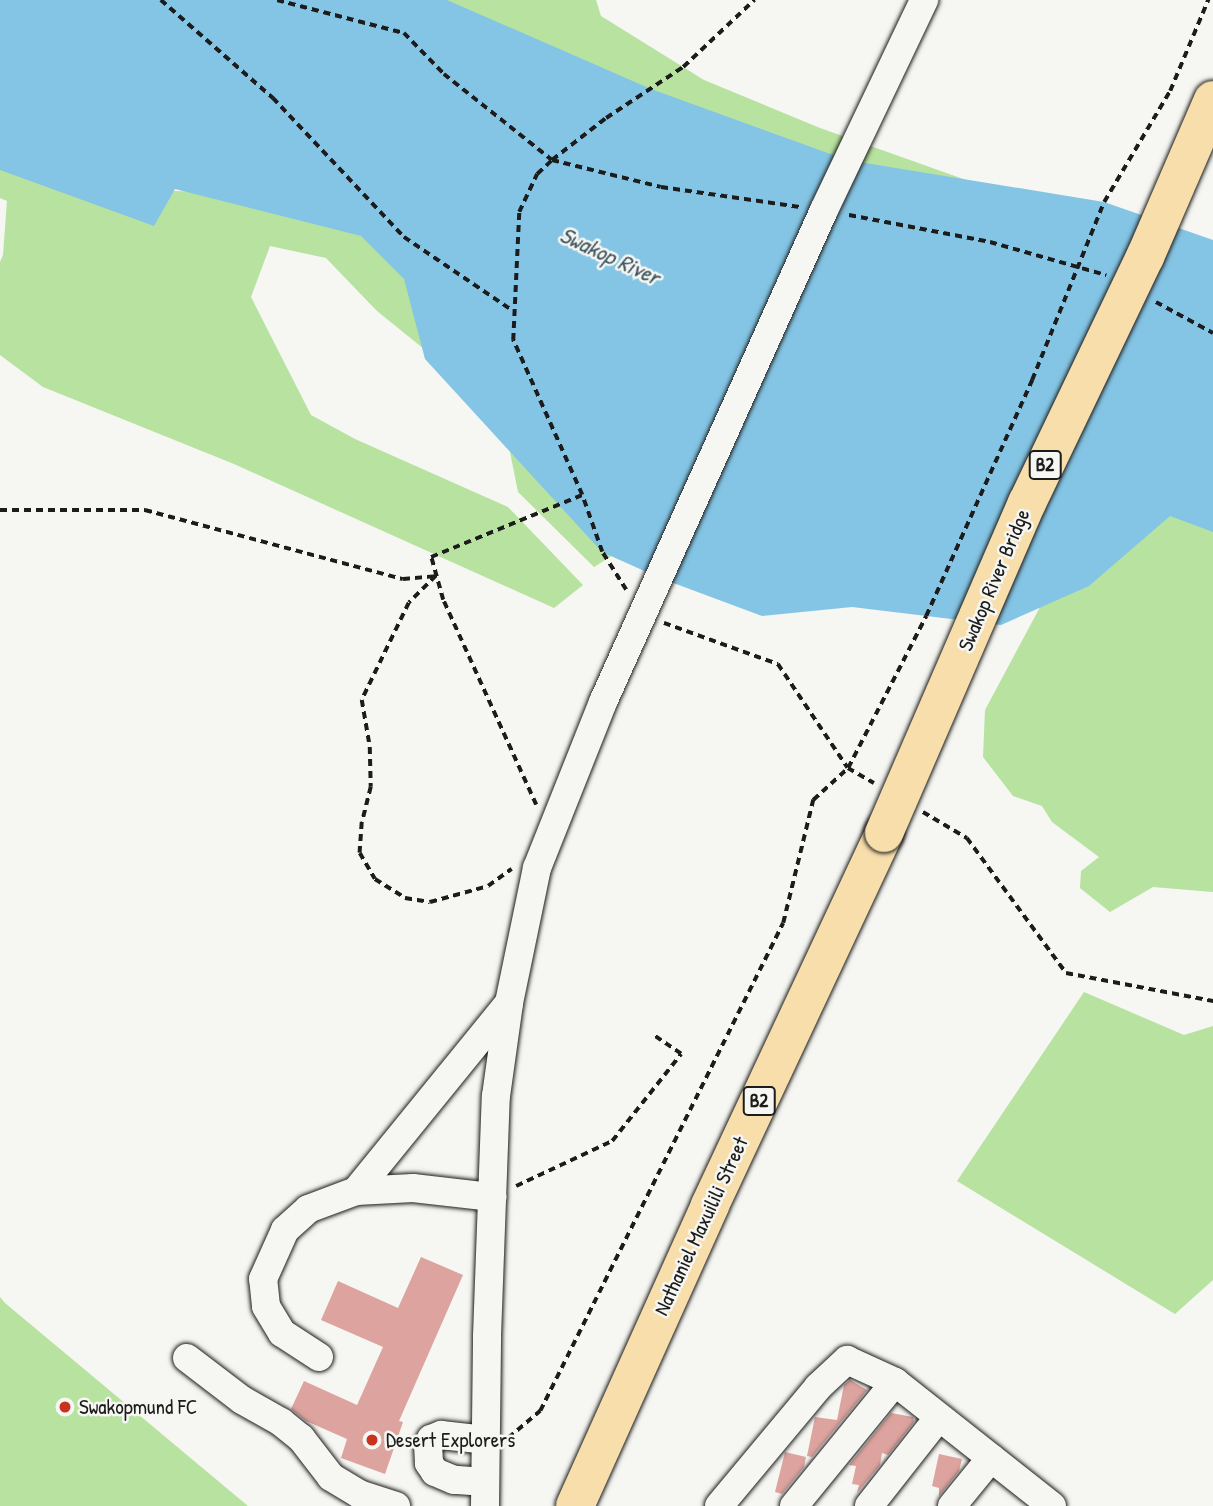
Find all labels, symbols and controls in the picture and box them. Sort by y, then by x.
water label: Swakop River [556,221,664,291]
road number: B2 [1028,450,1062,480]
street label: Swakop River Bridge [953,505,1035,655]
road number: B2 [742,1086,776,1116]
street label: Nathaniel Maxuilili Street [649,1133,753,1319]
place label: Swakopmund FC [79,1394,197,1420]
marker: Swakopmund FC [57,1399,73,1415]
place label: Desert Explorers [386,1427,515,1453]
marker: Desert Explorers [364,1432,380,1448]

